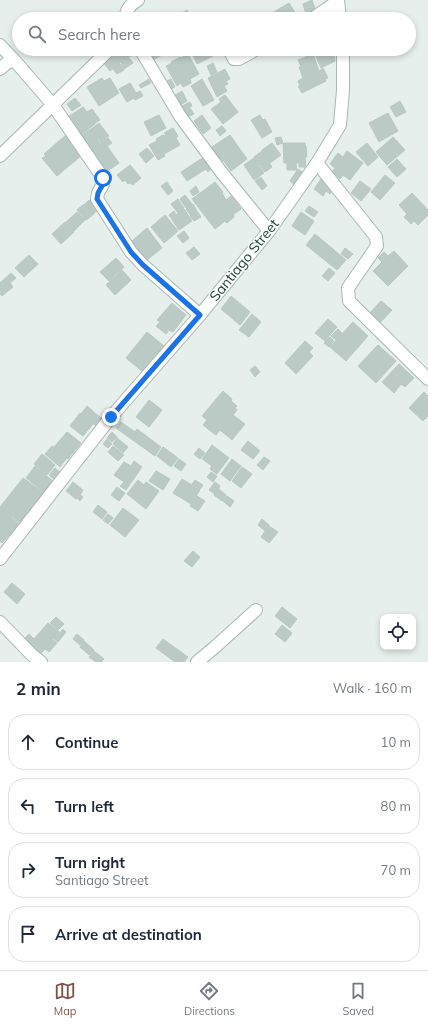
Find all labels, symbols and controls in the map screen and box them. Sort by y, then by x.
search box [12,12,416,56]
icon: search [26,23,48,45]
text: Search here [58,25,140,44]
route start [94,169,112,187]
street label: Santiago Street [205,215,283,305]
route end [102,408,120,426]
map controls [380,614,416,650]
button: locate [380,614,416,650]
text: 2 min [16,678,61,699]
text: Walk · 160 m [333,680,412,696]
icon: ahead [17,731,39,753]
text: Continue [55,733,118,752]
text: 10 m [381,734,411,750]
icon: left [17,795,39,817]
text: Turn left [55,797,114,816]
text: 80 m [381,798,411,814]
text: Turn right [55,853,125,872]
icon: right [17,859,39,881]
text: 70 m [381,862,411,878]
text: Santiago Street [55,872,149,888]
icon: arrive [17,923,39,945]
text: Arrive at destination [55,925,202,944]
tab: Map [54,980,76,1018]
tab: Directions [184,980,235,1018]
tab: Saved [342,980,374,1018]

